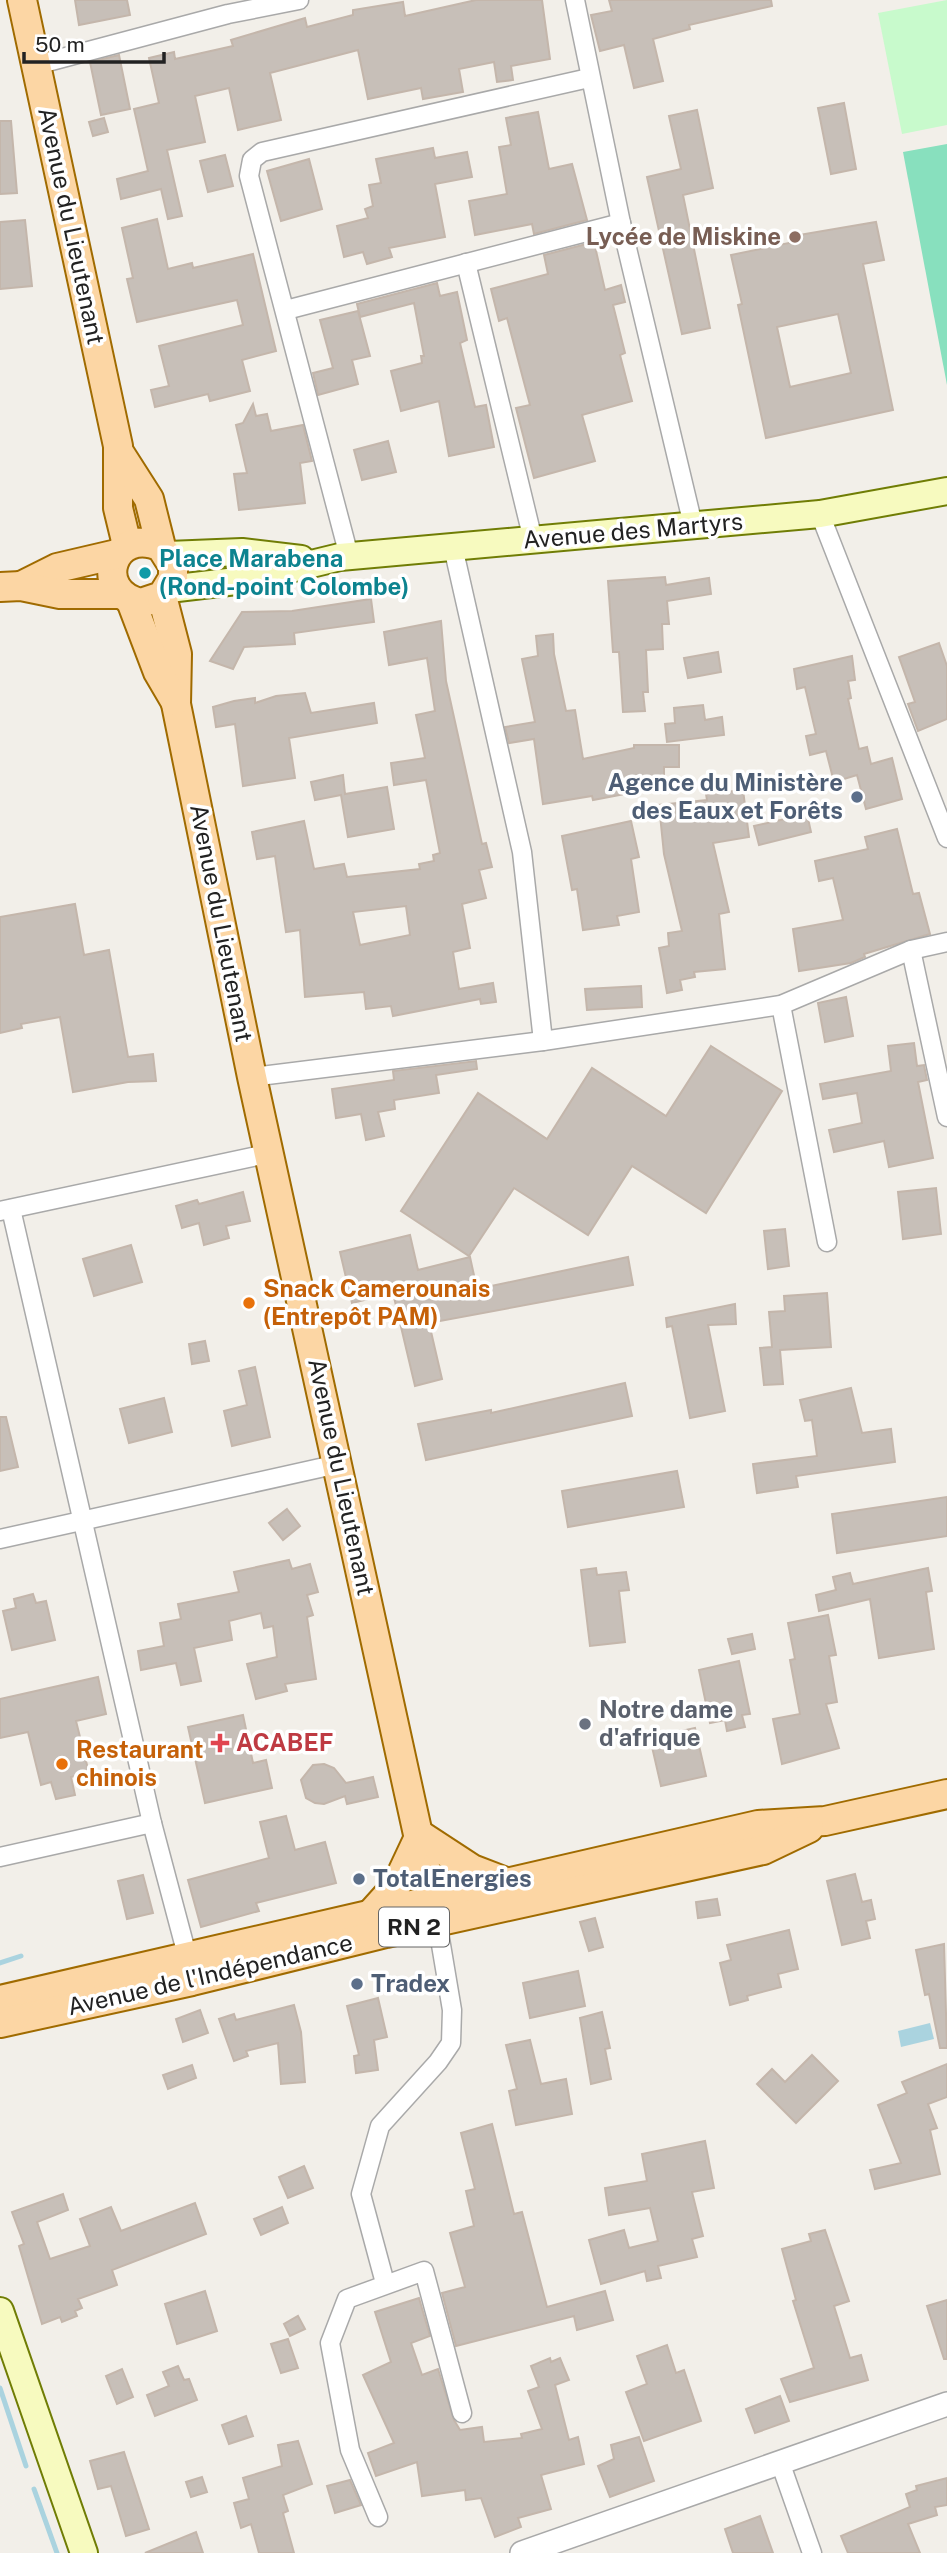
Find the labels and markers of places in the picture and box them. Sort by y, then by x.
place label: Lycée de Miskine [586,222,781,250]
marker: Lycée de Miskine [787,229,803,245]
place label: Place Marabena (Rond-point Colombe) [159,544,409,600]
marker: Place Marabena (Rond-point Colombe) [137,565,153,581]
place label: Agence du Ministère des Eaux et Forêts [608,768,843,824]
marker: Agence du Ministère des Eaux et Forêts [849,789,865,805]
place label: Snack Camerounais (Entrepôt PAM) [263,1274,490,1330]
marker: Snack Camerounais (Entrepôt PAM) [241,1295,257,1311]
place label: Notre dame d'afrique [599,1695,733,1751]
marker: Notre dame d'afrique [577,1716,593,1732]
place label: ACABEF [236,1728,334,1756]
marker: ACABEF [210,1733,230,1753]
place label: Restaurant chinois [76,1735,204,1791]
marker: Restaurant chinois [54,1756,70,1772]
place label: TotalEnergies [373,1864,532,1892]
marker: TotalEnergies [351,1871,367,1887]
place label: Tradex [371,1969,450,1997]
marker: Tradex [349,1976,365,1992]

